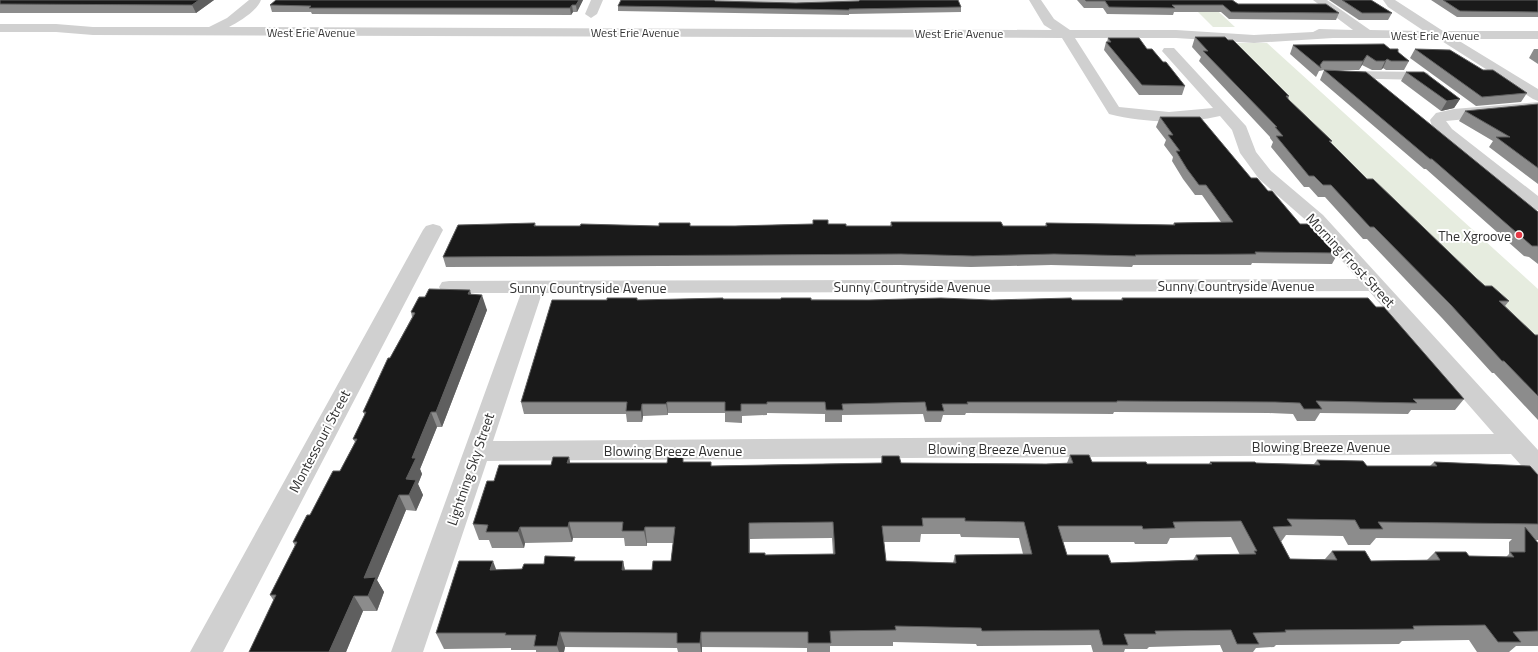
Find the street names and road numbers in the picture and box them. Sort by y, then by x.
street label: West Erie Avenue [267,23,355,42]
street label: West Erie Avenue [591,23,679,42]
street label: West Erie Avenue [915,24,1003,43]
street label: West Erie Avenue [1391,26,1479,45]
street label: Morning Frost Street [1302,208,1400,312]
street label: Sunny Countryside Avenue [1158,275,1314,296]
street label: Sunny Countryside Avenue [834,276,990,297]
street label: Sunny Countryside Avenue [510,277,666,298]
street label: Montessouri Street [283,386,355,496]
street label: Lightning Sky Street [441,410,499,528]
street label: Blowing Breeze Avenue [1252,436,1390,457]
street label: Blowing Breeze Avenue [928,438,1066,459]
street label: Blowing Breeze Avenue [604,440,742,461]

